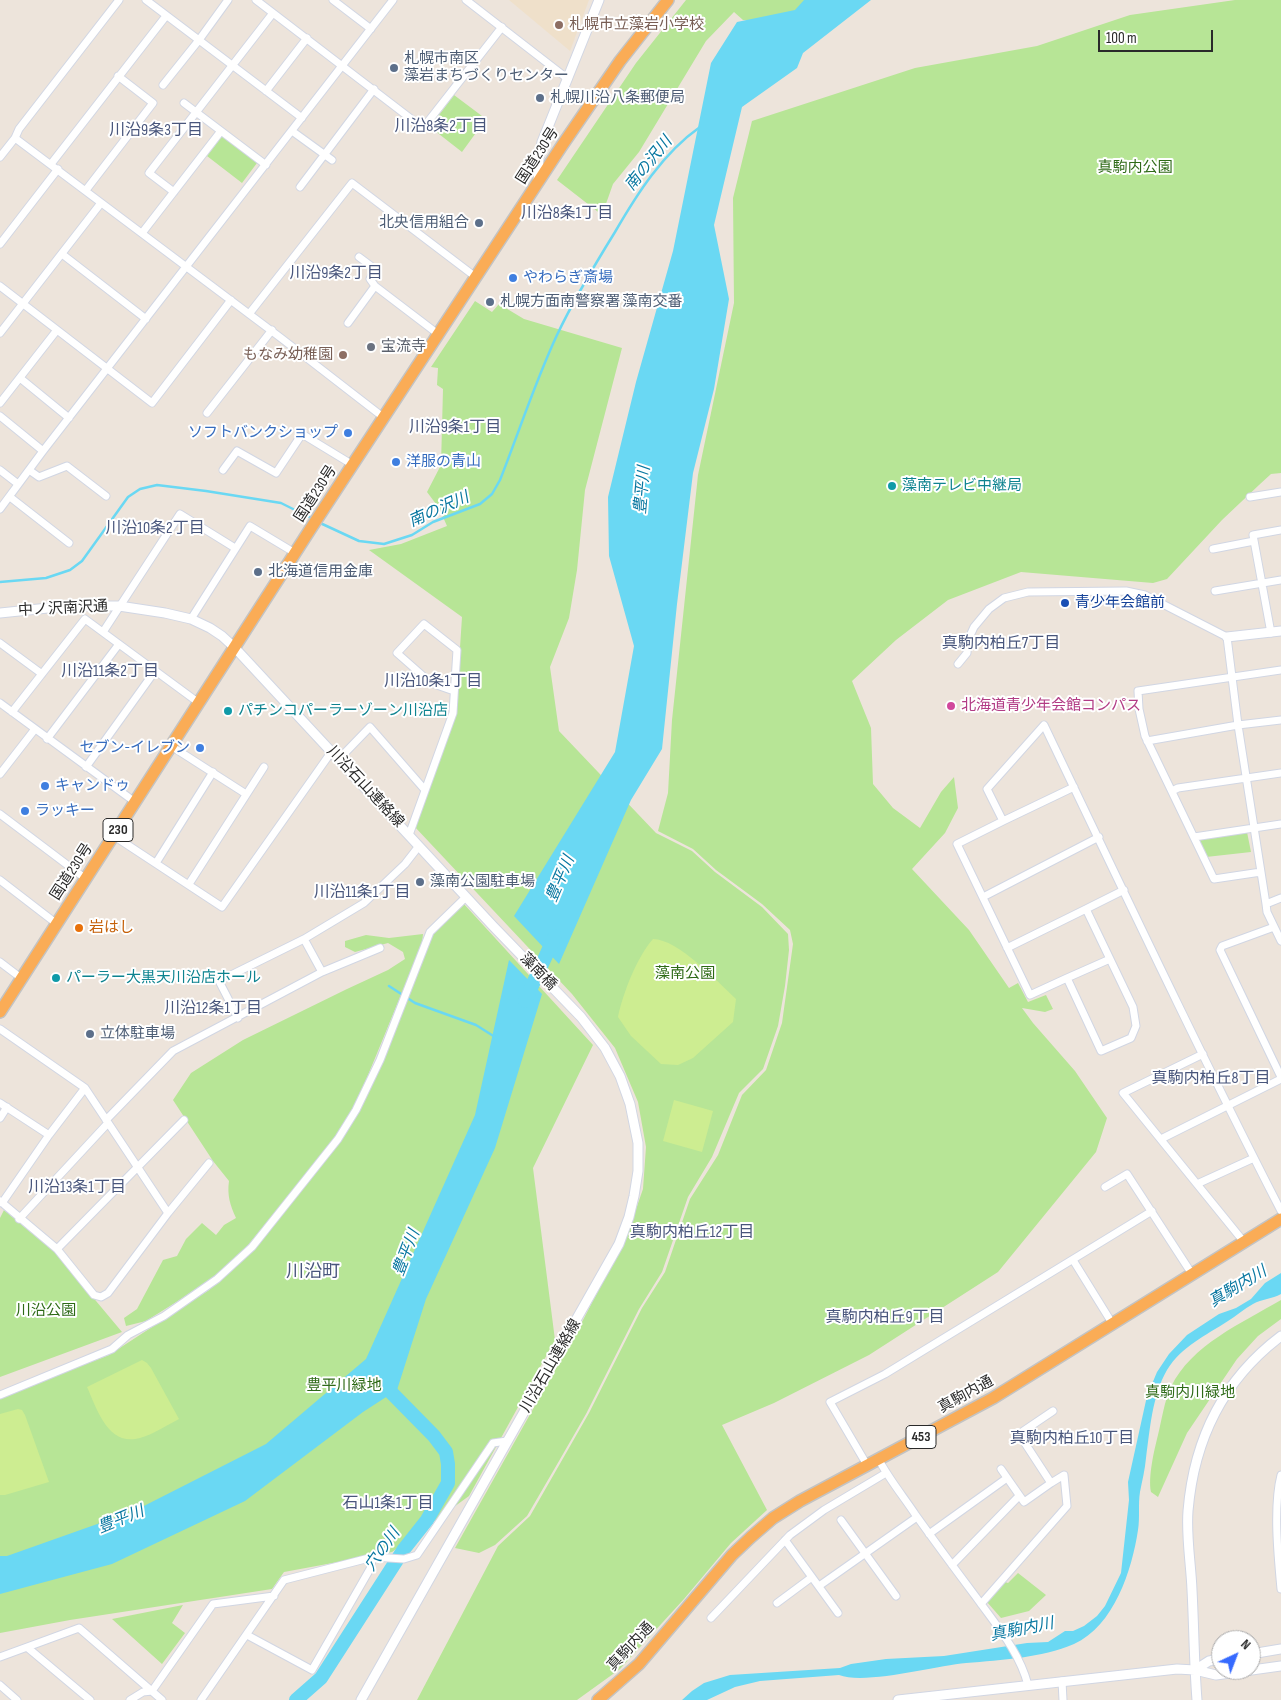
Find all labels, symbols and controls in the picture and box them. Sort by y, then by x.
place label: 札幌市立藻岩小学校 [569,16,704,34]
marker: 札幌市立藻岩小学校 [553,19,565,31]
scale bar [1101,20,1216,52]
text: 100 m [1106,29,1137,48]
place label: 札幌市南区 藻岩まちづくりセンター [404,50,569,85]
marker: 札幌市南区 藻岩まちづくりセンター [388,62,400,74]
place label: 札幌川沿八条郵便局 [550,89,685,107]
marker: 札幌川沿八条郵便局 [534,92,546,104]
district label: 川沿8条2丁目 [394,117,488,137]
district label: 川沿9条3丁目 [109,121,203,141]
street label: 国道230号 [513,124,563,188]
water label: 南の沢川 [621,133,677,195]
park label: 真駒内公園 [1098,159,1172,177]
district label: 川沿8条1丁目 [521,204,613,224]
place label: 北央信用組合 [379,214,469,232]
marker: 北央信用組合 [473,217,485,229]
district label: 川沿9条2丁目 [289,264,383,284]
place label: やわらぎ斎場 [523,269,613,287]
marker: やわらぎ斎場 [507,272,519,284]
place label: 札幌方面南警察署 藻南交番 [500,293,682,311]
marker: 札幌方面南警察署 藻南交番 [484,296,496,308]
place label: 宝流寺 [381,338,426,356]
marker: 宝流寺 [365,341,377,353]
place label: もなみ幼稚園 [243,346,333,364]
marker: もなみ幼稚園 [337,349,349,361]
district label: 川沿9条1丁目 [409,418,501,438]
place label: ソフトバンクショップ [188,424,338,442]
marker: ソフトバンクショップ [342,427,354,439]
place label: 洋服の青山 [406,453,481,471]
marker: 洋服の青山 [390,456,402,468]
street label: 国道230号 [291,462,341,526]
water label: 豊平川 [631,465,655,515]
place label: 藻南テレビ中継局 [902,477,1022,495]
marker: 藻南テレビ中継局 [886,480,898,492]
water label: 南の沢川 [406,488,472,532]
district label: 川沿10条2丁目 [105,519,205,539]
place label: 北海道信用金庫 [268,563,373,581]
marker: 北海道信用金庫 [252,566,264,578]
place label: 青少年会館前 [1075,594,1165,612]
marker: 青少年会館前 [1059,597,1071,609]
street label: 中ノ沢南沢通 [18,598,108,620]
district label: 真駒内柏丘7丁目 [942,634,1060,654]
district label: 川沿11条2丁目 [61,662,159,682]
district label: 川沿10条1丁目 [384,672,482,692]
place label: 北海道青少年会館コンパス [961,697,1141,715]
marker: 北海道青少年会館コンパス [945,700,957,712]
place label: パチンコパーラーゾーン川沿店 [238,702,448,720]
marker: パチンコパーラーゾーン川沿店 [222,705,234,717]
place label: セブン-イレブン [79,739,190,757]
marker: セブン-イレブン [194,742,206,754]
street label: 川沿石山連絡線 [323,742,407,832]
place label: キャンドゥ [55,777,130,795]
marker: キャンドゥ [39,780,51,792]
place label: ラッキー [35,802,95,820]
marker: ラッキー [19,805,31,817]
road number: 230 [103,818,133,842]
street label: 国道230号 [47,840,97,904]
water label: 豊平川 [543,853,579,905]
place label: 藻南公園駐車場 [430,873,535,891]
marker: 藻南公園駐車場 [414,876,426,888]
district label: 川沿11条1丁目 [314,883,410,903]
place label: 岩はし [89,919,134,937]
marker: 岩はし [73,922,85,934]
street label: 藻南橋 [516,950,560,994]
park label: 藻南公園 [655,965,715,983]
place label: パーラー大黒天川沿店ホール [66,969,261,987]
marker: パーラー大黒天川沿店ホール [50,972,62,984]
district label: 川沿12条1丁目 [164,999,262,1019]
place label: 立体駐車場 [100,1025,175,1043]
marker: 立体駐車場 [84,1028,96,1040]
district label: 真駒内柏丘8丁目 [1151,1069,1271,1089]
district label: 川沿13条1丁目 [28,1178,126,1198]
district label: 真駒内柏丘12丁目 [630,1223,754,1243]
water label: 豊平川 [389,1227,425,1279]
district label: 川沿町 [286,1261,340,1283]
water label: 真駒内川 [1206,1262,1270,1312]
park label: 川沿公園 [16,1302,76,1320]
district label: 真駒内柏丘9丁目 [825,1308,945,1328]
street label: 川沿石山連絡線 [517,1316,585,1416]
street label: 真駒内通 [935,1373,997,1417]
park label: 豊平川緑地 [307,1377,381,1395]
park label: 真駒内川緑地 [1145,1384,1235,1402]
road number: 453 [906,1425,936,1448]
district label: 真駒内柏丘10丁目 [1010,1429,1134,1449]
district label: 石山1条1丁目 [342,1494,434,1514]
water label: 豊平川 [95,1502,147,1538]
water label: 穴の川 [361,1525,405,1575]
water label: 真駒内川 [989,1614,1055,1646]
street label: 真駒内通 [604,1619,658,1675]
north arrow [1211,1630,1261,1680]
text: N [1237,1636,1254,1653]

